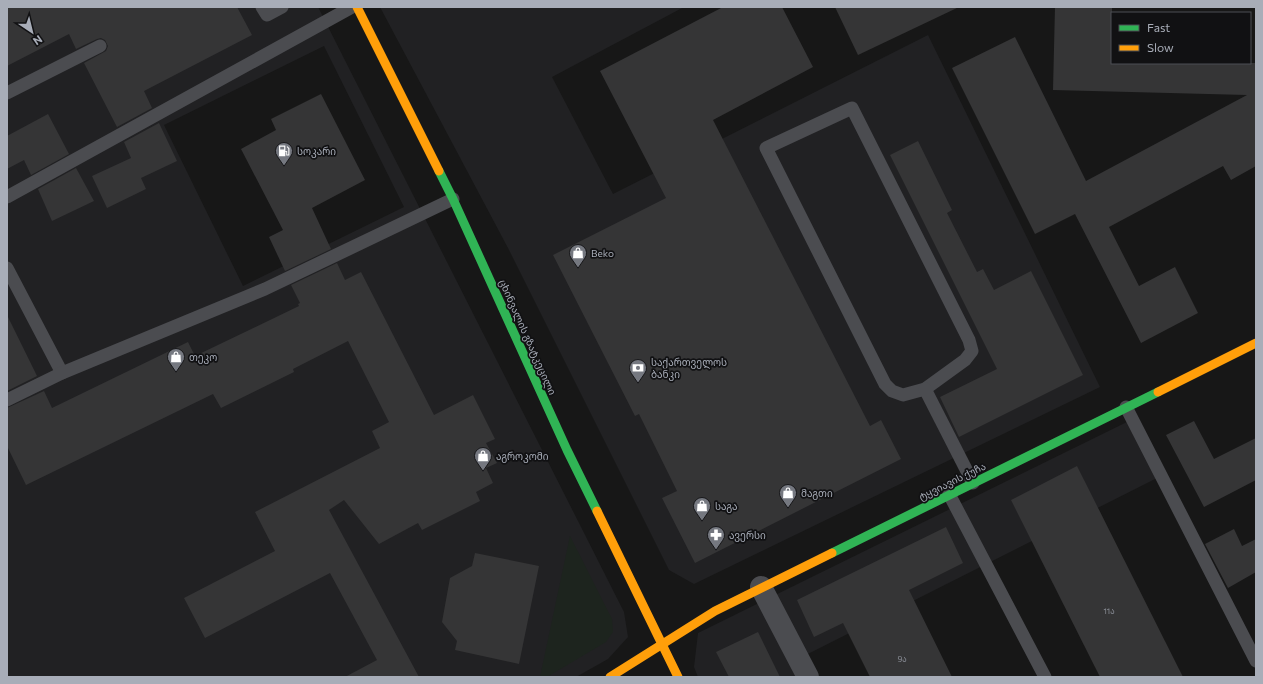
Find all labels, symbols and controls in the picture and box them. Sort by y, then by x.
north arrow [12,12,52,52]
legend [1111,12,1251,64]
text: Fast [1147,20,1170,34]
text: N [31,33,45,48]
text: Slow [1147,40,1174,54]
fuel station icon: სოკარი [274,141,294,166]
place label: სოკარი [297,145,336,158]
shop icon: Beko [568,243,588,268]
place label: Beko [591,247,614,259]
street label: ცხინვალის გზატკეცილი [496,277,559,397]
shop icon: თეკო [166,347,186,372]
place label: თეკო [189,351,217,364]
place label: საქართველოს ბანკი [651,356,727,381]
bank icon: საქართველოს ბანკი [628,358,648,383]
shop icon: აგროკომი [473,446,493,471]
place label: აგროკომი [496,450,549,463]
street label: ტყვიავის ქუჩა [916,460,988,503]
shop icon: მაგთი [778,483,798,508]
place label: მაგთი [801,487,833,500]
shop icon: საგა [692,496,712,521]
place label: საგა [715,500,738,513]
pharmacy icon: ავერსი [706,525,726,550]
place label: ავერსი [729,529,766,542]
house number: 11ა [1103,606,1115,616]
house number: 9ა [897,654,907,664]

